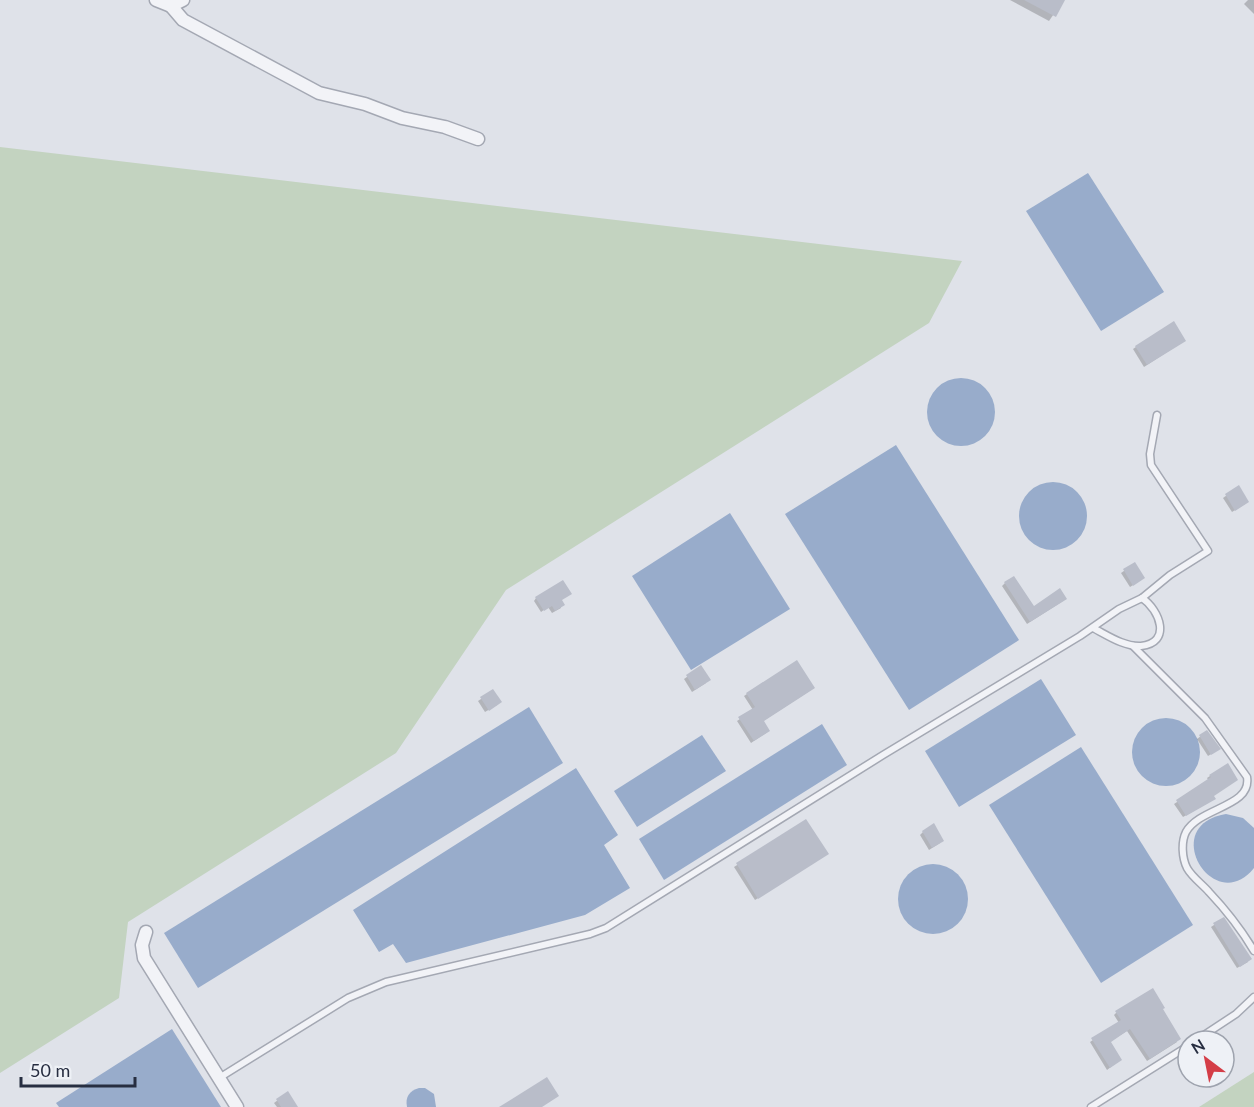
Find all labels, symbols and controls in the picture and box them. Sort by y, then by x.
north arrow [1176,1029,1236,1089]
text: N [1188,1035,1208,1057]
scale bar [21,1050,135,1088]
text: 50 m [30,1059,70,1081]

